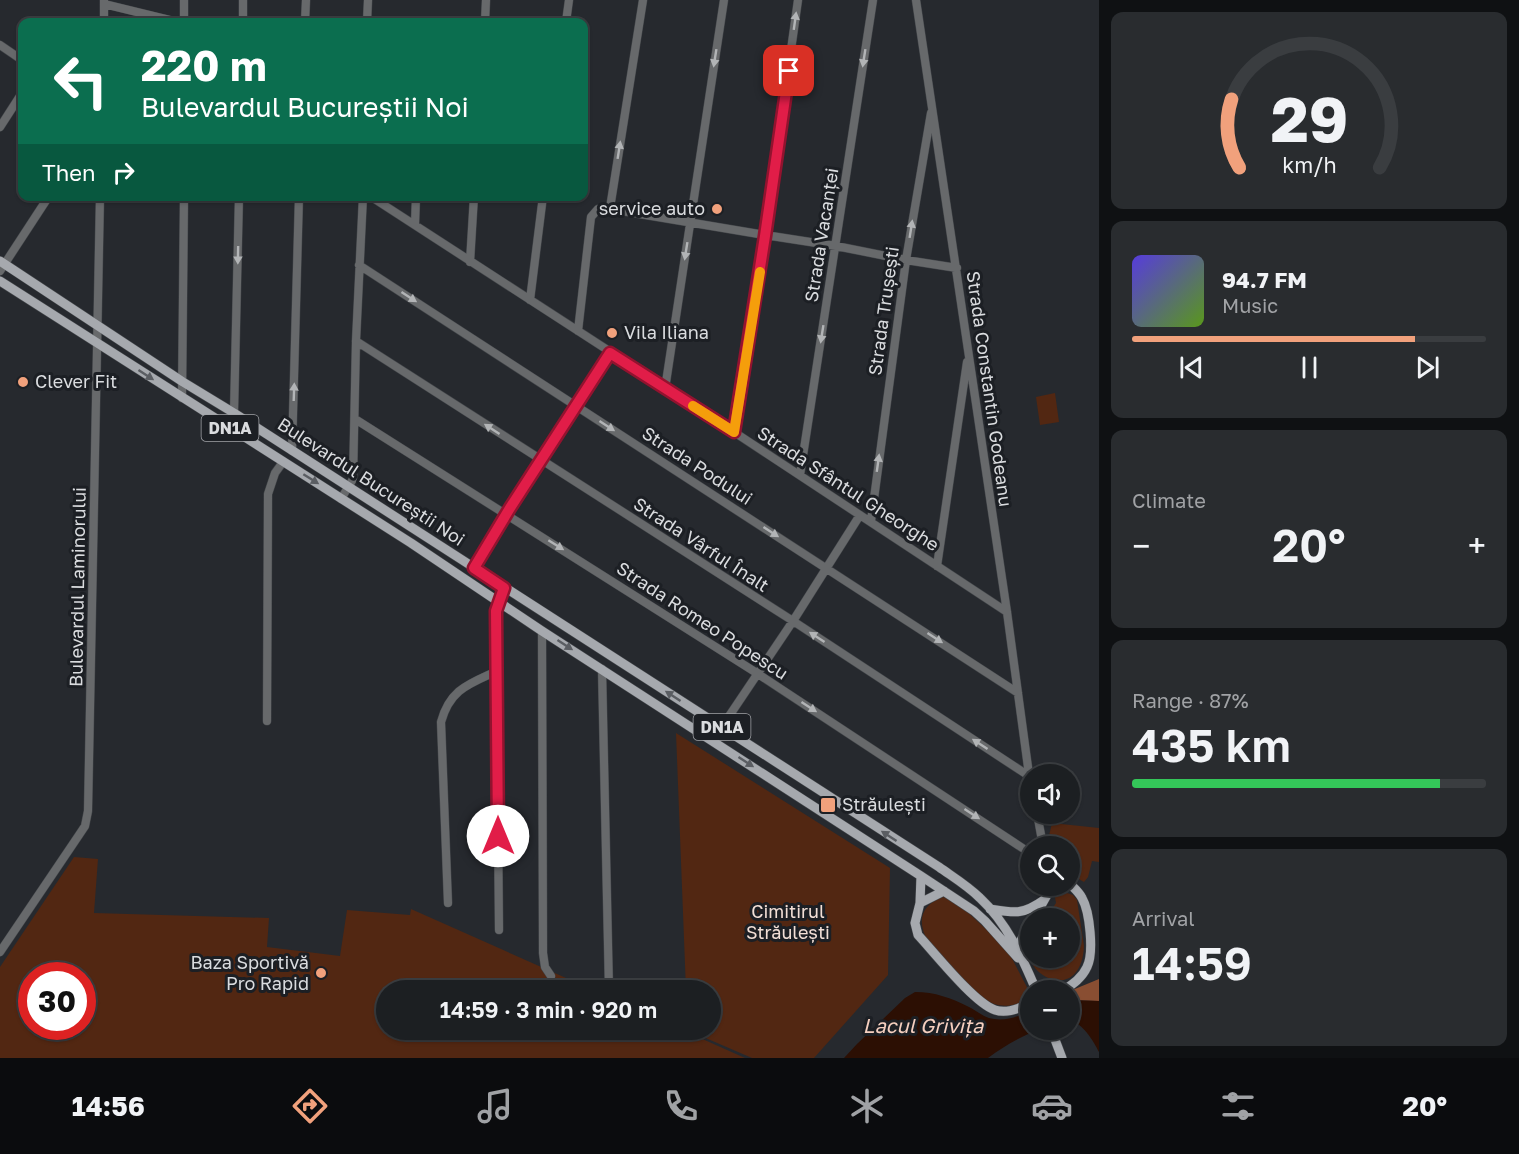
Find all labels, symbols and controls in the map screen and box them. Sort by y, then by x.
one-way arrow [791,12,800,31]
text: 220 m [141,40,267,90]
icon: left [42,42,120,120]
pin [763,45,814,96]
one-way arrow [710,48,719,67]
one-way arrow [860,48,869,67]
icon: arrive [772,54,805,87]
text: 29 [1270,81,1348,156]
text: Bulevardul Bucureștii Noi [141,91,469,123]
one-way arrow [615,140,624,159]
text: km/h [1282,152,1336,178]
icon: right [107,156,140,189]
text: Then [42,159,95,186]
street label: Strada Vacanței [800,166,842,304]
place label: service auto [599,197,705,219]
marker: service auto [710,202,724,216]
one-way arrow [907,219,916,238]
one-way arrow [682,241,691,260]
one-way arrow [233,245,242,264]
street label: Strada Trușești [863,245,903,377]
text: 94.7 FM [1222,266,1307,293]
street label: Strada Constantin Godeanu [963,270,1017,508]
one-way arrow [400,291,416,303]
text: Music [1222,293,1278,317]
place label: Vila Iliana [624,321,709,343]
one-way arrow [817,324,826,343]
marker: Vila Iliana [605,326,619,340]
icon: previous [1175,351,1208,384]
icon: pause [1293,351,1326,384]
icon: next [1411,351,1444,384]
one-way arrow [138,369,154,380]
place label: Clever Fit [35,370,117,392]
marker: Clever Fit [16,375,30,389]
one-way arrow [289,383,298,402]
street label: Bulevardul Bucureștii Noi [274,412,469,550]
road number: DN1A [202,415,258,441]
one-way arrow [599,420,615,432]
street label: Strada Podului [638,421,757,509]
street label: Strada Sfântul Gheorghe [754,421,944,555]
one-way arrow [484,423,500,434]
one-way arrow [874,454,883,473]
one-way arrow [303,474,319,485]
street label: Bulevardul Laminorului [64,487,90,687]
text: Climate [1132,488,1206,512]
street label: Strada Vârful Înalt [630,492,773,596]
text: 20° [1272,518,1346,572]
one-way arrow [763,526,779,537]
text: − [1132,526,1150,565]
text: + [1468,526,1486,565]
one-way arrow [548,540,564,551]
street label: Strada Romeo Popescu [613,557,792,684]
one-way arrow [809,632,825,643]
one-way arrow [927,632,943,643]
one-way arrow [557,639,573,650]
text: Range · 87% [1132,688,1249,712]
one-way arrow [665,690,681,702]
one-way arrow [800,701,816,713]
road number: DN1A [694,714,750,740]
text: 435 km [1132,718,1291,772]
one-way arrow [972,738,989,749]
one-way arrow [738,757,754,768]
map controls [1020,764,1080,1040]
button: sound [1020,764,1080,824]
place label: Străulești [842,793,926,815]
marker: Străulești [819,796,837,814]
position arrow [466,804,530,868]
one-way arrow [963,808,979,820]
one-way arrow [881,830,898,841]
button: search [1020,836,1080,896]
park label: Cimitirul Străulești [746,900,830,943]
text: Arrival [1132,906,1195,930]
button: + [1020,908,1080,968]
text: 14:59 [1132,936,1252,990]
place label: Baza Sportivă Pro Rapid [190,951,309,994]
speed limit sign: 30 [18,962,96,1040]
marker: Baza Sportivă Pro Rapid [314,966,328,980]
button: − [1020,980,1080,1040]
text: 14:59 · 3 min · 920 m [440,996,657,1023]
water label: Lacul Grivița [863,1013,984,1038]
icon: directions [289,1085,331,1127]
icon: music [474,1085,516,1127]
icon: phone [660,1085,702,1127]
icon: climate [846,1085,888,1127]
icon: car [1031,1085,1073,1127]
icon: filters [1217,1085,1259,1127]
text: 14:56 [72,1090,145,1122]
text: 20° [1403,1090,1447,1122]

